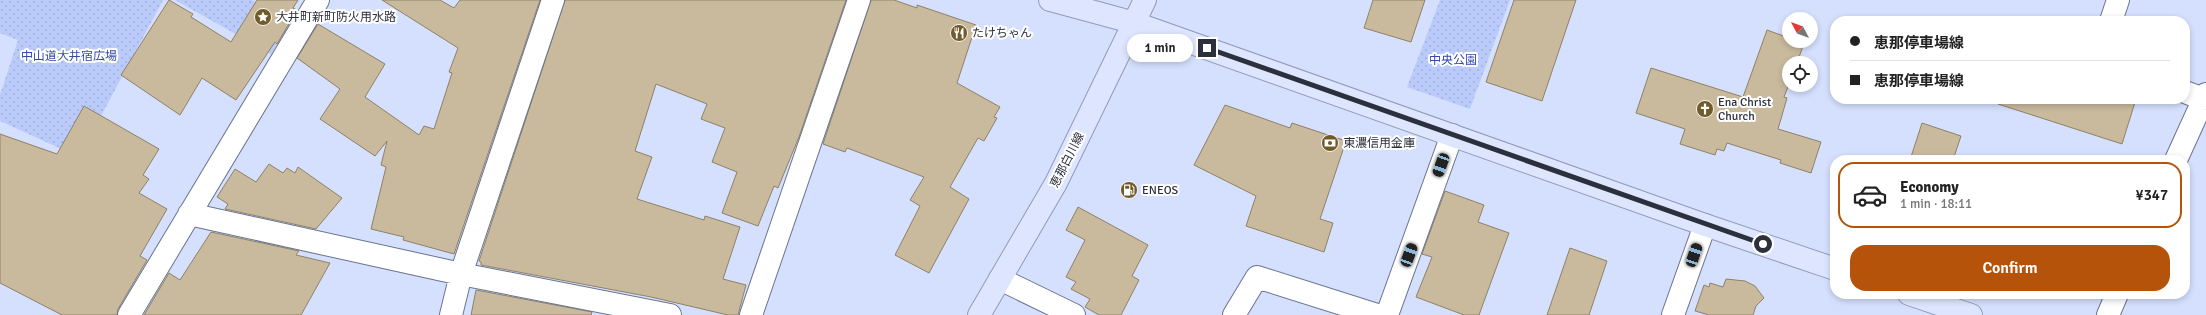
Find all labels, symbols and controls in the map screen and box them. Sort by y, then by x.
place icon: 大井町新町防火用水路 [253,7,273,27]
place label: 大井町新町防火用水路 [276,10,396,25]
north arrow [1782,12,1818,48]
map controls [1782,12,1818,92]
restaurant icon: たけちゃん [949,23,969,43]
place label: たけちゃん [972,26,1032,41]
callout: 1 min [1127,34,1193,62]
text: 恵那停車場線 [1874,34,1964,52]
route end [1198,39,1216,57]
text: 1 min [1144,40,1176,56]
park label: 中山道大井宿広場 [21,49,117,64]
park label: 中央公園 [1429,53,1477,68]
button: locate [1782,56,1818,92]
text: 恵那停車場線 [1874,72,1964,90]
place label: Ena Christ Church [1718,95,1771,124]
church icon: Ena Christ Church [1695,99,1715,119]
street label: 恵那白川線 [1047,130,1088,190]
bank icon: 東濃信用金庫 [1320,133,1340,153]
place label: 東濃信用金庫 [1343,136,1415,151]
car [1431,152,1451,178]
icon: car [1852,177,1888,213]
text: Economy [1900,178,1959,196]
fuel station icon: ENEOS [1119,180,1139,200]
place label: ENEOS [1142,183,1179,198]
text: ¥347 [2136,186,2168,204]
text: 1 min · 18:11 [1900,196,1972,212]
route start [1754,235,1772,253]
car [1399,242,1419,268]
car [1684,242,1704,268]
button: Confirm [1850,245,2170,291]

